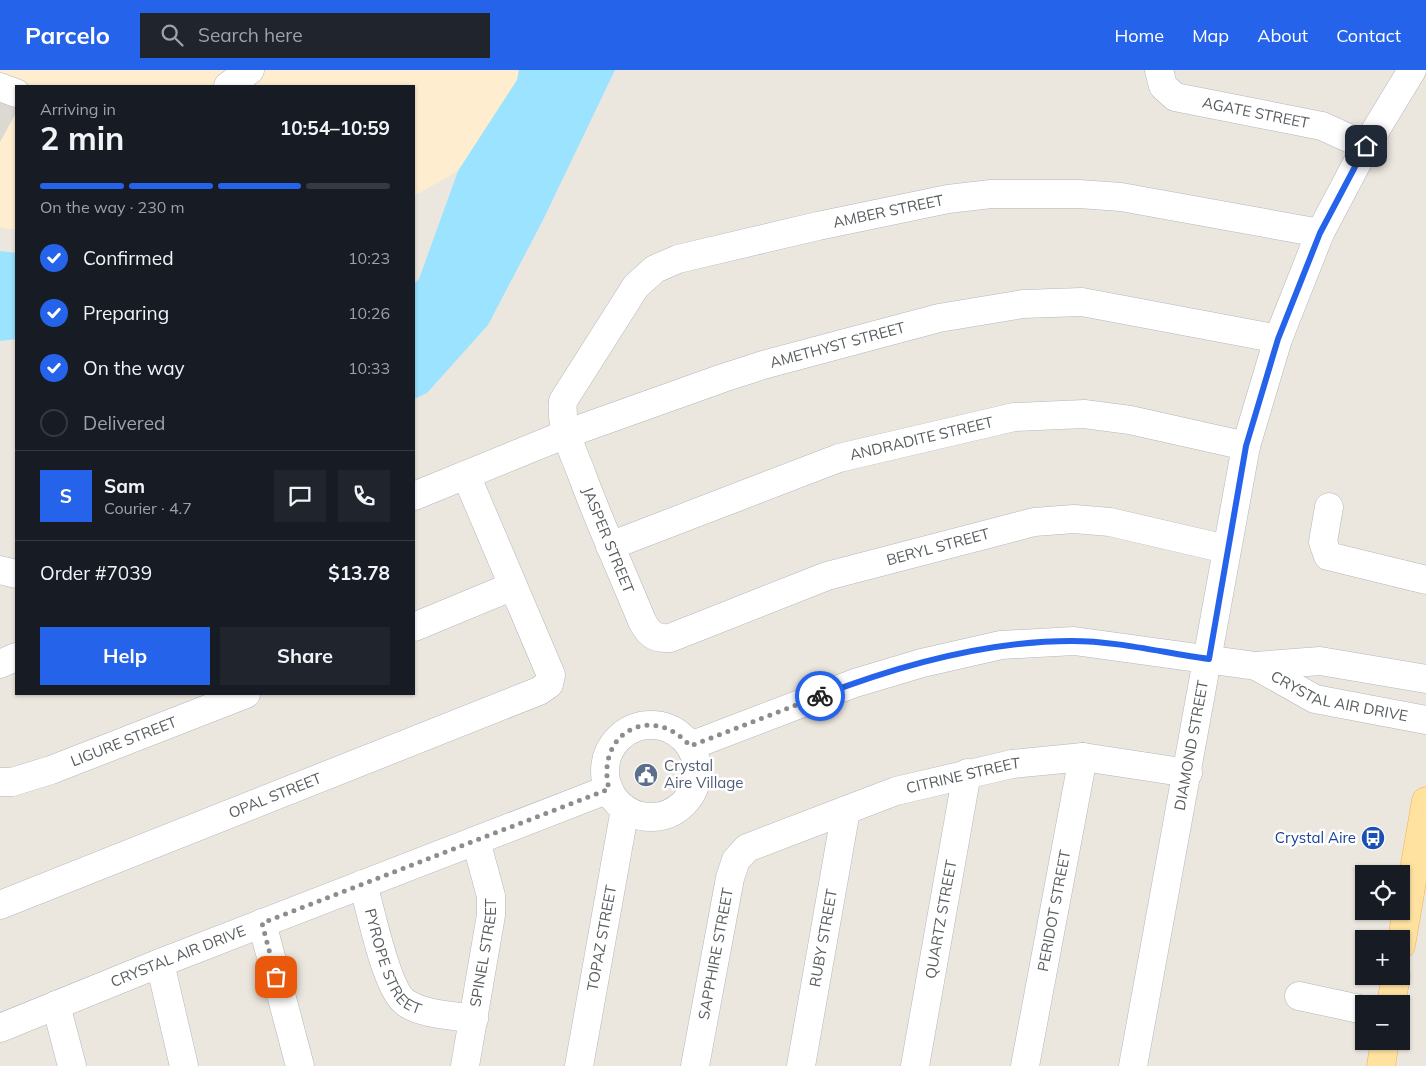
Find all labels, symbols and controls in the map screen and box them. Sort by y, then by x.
search box [140,13,490,58]
text: Parcelo [25,20,110,50]
icon: search [158,21,186,49]
text: Search here [198,23,302,47]
text: Home [1114,24,1164,47]
text: Map [1192,24,1229,47]
text: About [1257,24,1308,47]
text: Contact [1336,24,1401,47]
street label: AGATE STREET [1201,93,1311,132]
text: Arriving in [40,99,116,119]
text: 10:54–10:59 [280,116,390,140]
text: 2 min [40,118,124,158]
pin [1345,125,1387,167]
icon: home [1352,132,1380,160]
street label: AMBER STREET [831,190,945,232]
text: On the way · 230 m [40,197,185,217]
icon: check [40,244,68,272]
text: Confirmed [83,246,174,270]
text: 10:23 [348,248,390,268]
icon: check [40,299,68,327]
text: Preparing [83,301,169,325]
text: 10:26 [348,303,390,323]
street label: AMETHYST STREET [768,318,907,372]
icon: check [40,354,68,382]
text: On the way [83,356,185,380]
text: 10:33 [348,358,390,378]
text: Delivered [83,411,165,435]
street label: ANDRADITE STREET [848,412,995,464]
button: chat [274,470,326,522]
button: phone [338,470,390,522]
text: Sam [104,474,145,498]
text: S [60,484,72,508]
street label: JASPER STREET [578,484,638,596]
text: Courier · 4.7 [104,498,192,518]
street label: BERYL STREET [884,524,991,569]
text: Order #7039 [40,561,152,585]
text: $13.78 [328,561,390,585]
button: Help [40,627,210,685]
button: Share [220,627,390,685]
street label: CRYSTAL AIR DRIVE [1268,666,1410,725]
courier [795,671,845,721]
street label: DIAMOND STREET [1170,679,1212,812]
icon: bike [806,682,834,710]
street label: LIGURE STREET [68,712,179,770]
street label: CITRINE STREET [904,753,1021,797]
place label: Crystal Aire Village [664,756,743,792]
public building icon: Crystal Aire Village [633,762,659,788]
street label: OPAL STREET [226,768,324,822]
bus stop icon: Crystal Aire [1360,825,1386,851]
place label: Crystal Aire [1275,828,1356,847]
street label: PERIDOT STREET [1033,848,1074,973]
street label: QUARTZ STREET [921,858,960,980]
map controls [1355,865,1410,1050]
button: locate [1355,865,1410,920]
street label: TOPAZ STREET [583,883,620,993]
street label: SAPPHIRE STREET [694,886,737,1021]
street label: RUBY STREET [805,887,841,989]
street label: SPINEL STREET [465,898,500,1009]
street label: PYROPE STREET [361,906,424,1018]
street label: CRYSTAL AIR DRIVE [108,921,248,991]
button: + [1355,930,1410,985]
pin [255,956,297,998]
icon: bag [262,963,290,991]
button: − [1355,995,1410,1050]

